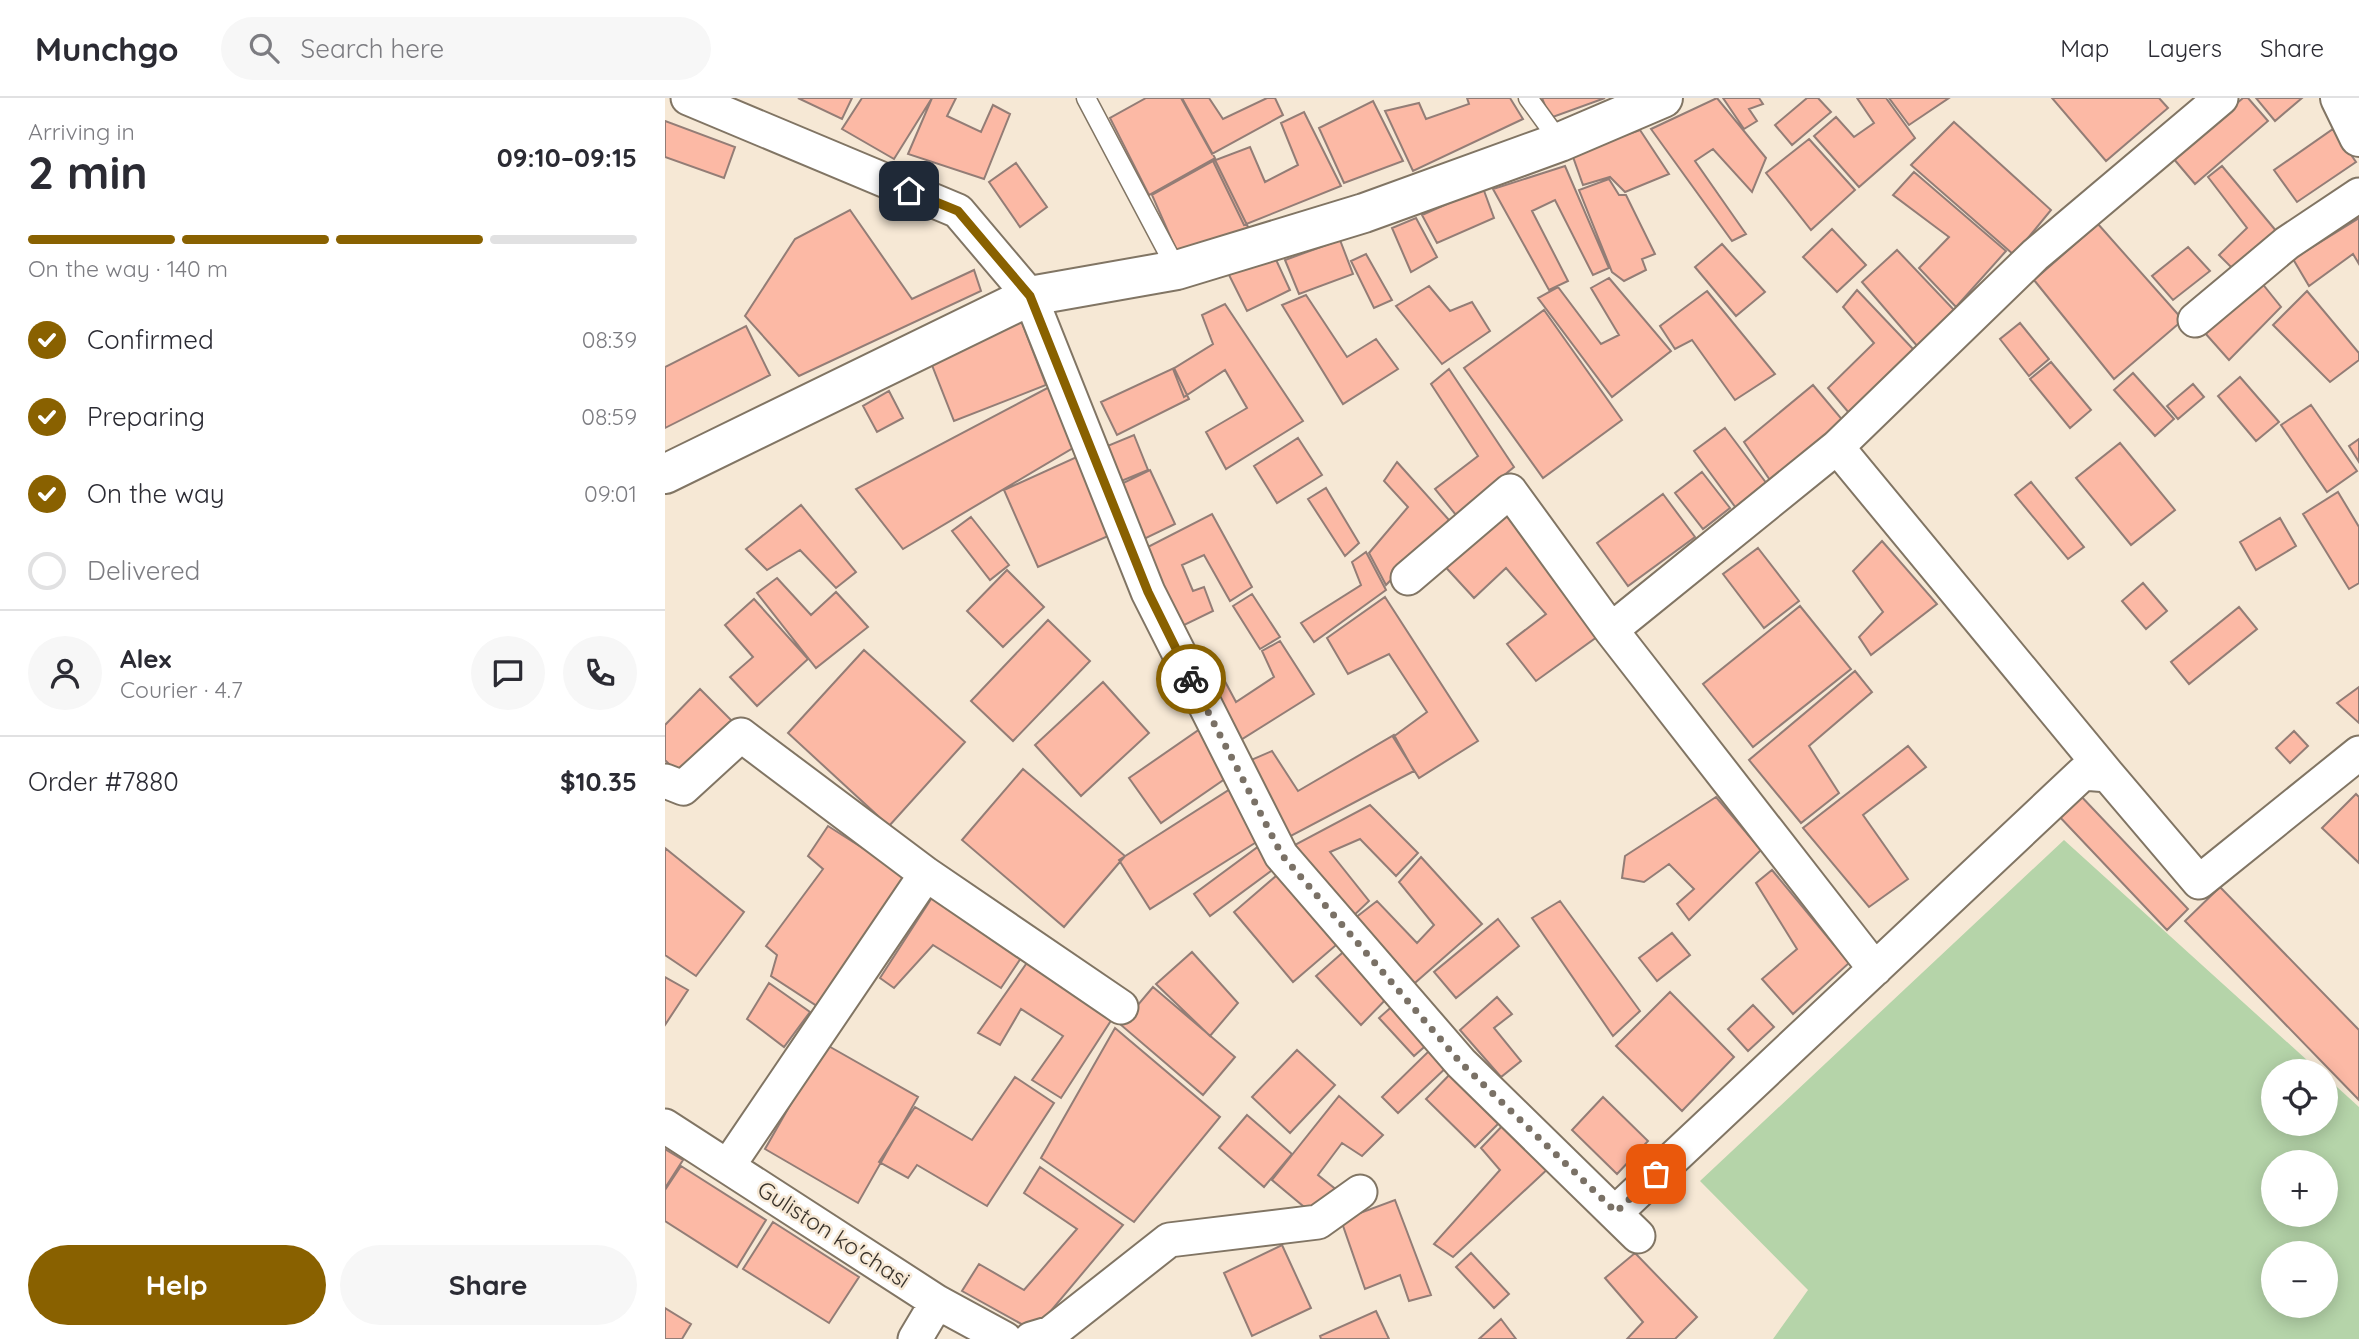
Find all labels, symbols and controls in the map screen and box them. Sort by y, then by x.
search box [221,17,711,80]
text: Munchgo [35,28,179,69]
icon: search [245,29,283,67]
text: Search here [301,32,444,65]
text: Map [2060,33,2109,63]
text: Layers [2147,33,2222,63]
text: Share [2260,33,2324,63]
text: Arriving in [28,117,135,146]
text: 09:10–09:15 [497,141,637,174]
text: 2 min [28,143,148,201]
pin [879,161,939,221]
icon: home [890,172,928,210]
text: On the way · 140 m [28,254,228,283]
icon: check [28,321,66,359]
text: Confirmed [87,323,214,356]
text: 08:39 [582,325,637,354]
icon: check [28,398,66,436]
text: Preparing [87,400,205,433]
text: 08:59 [581,402,637,431]
icon: check [28,475,66,513]
text: On the way [87,477,225,510]
text: 09:01 [584,479,637,508]
text: Delivered [87,554,200,587]
button: person [28,636,102,710]
button: chat [471,636,545,710]
button: phone [563,636,637,710]
text: Alex [120,642,171,675]
courier [1156,644,1226,714]
icon: bike [1172,660,1210,698]
text: Courier · 4.7 [120,675,243,704]
text: Order #7880 [28,765,179,798]
text: $10.35 [560,765,637,798]
map controls [2261,1059,2338,1318]
button: locate [2261,1059,2338,1136]
pin [1626,1144,1686,1204]
button: + [2261,1150,2338,1227]
icon: bag [1637,1155,1675,1193]
street label: Guliston ko'chasi [752,1174,916,1294]
button: − [2261,1241,2338,1318]
button: Help [28,1245,326,1325]
button: Share [340,1245,637,1325]

